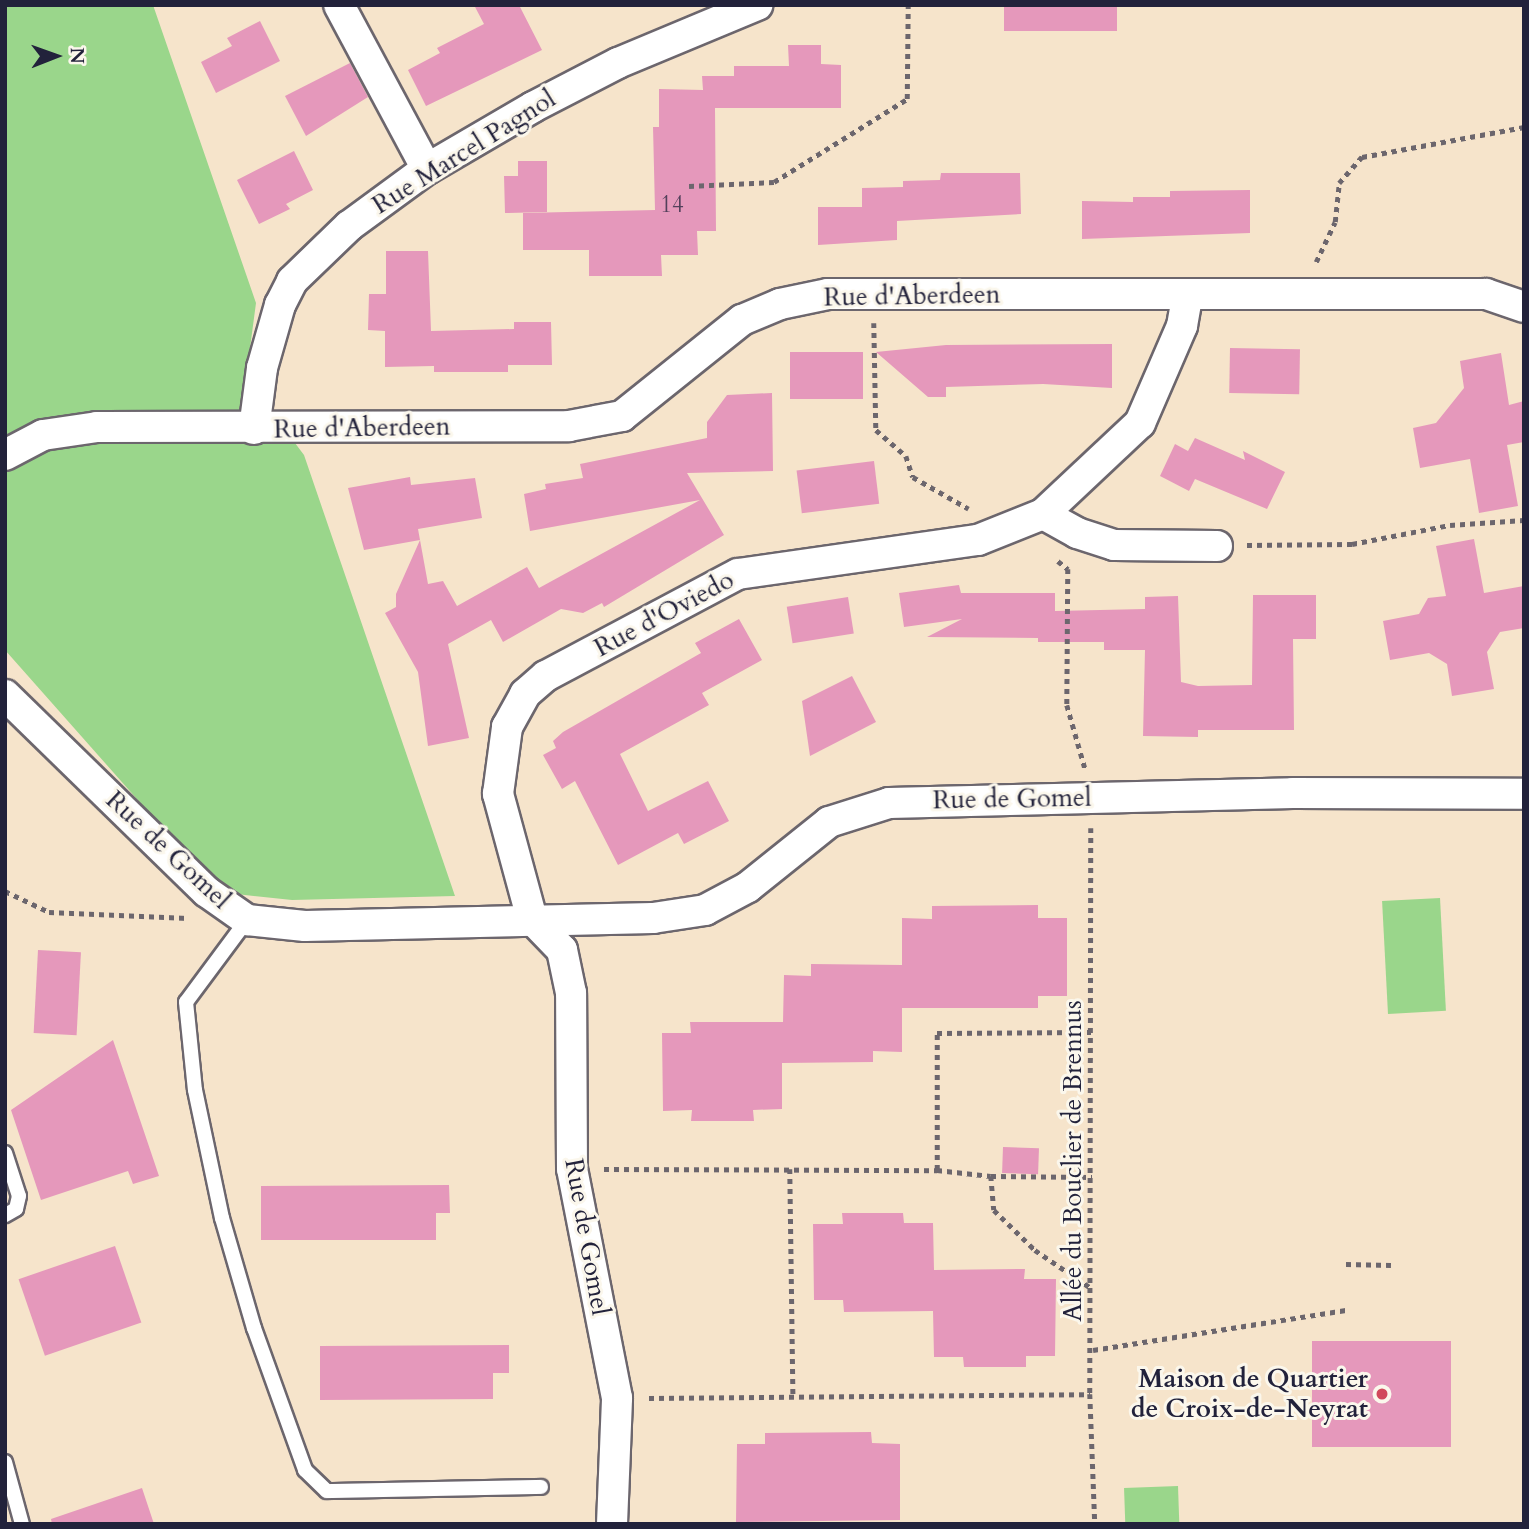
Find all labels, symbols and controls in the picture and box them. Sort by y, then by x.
north arrow [21,21,91,91]
text: N [64,47,90,64]
street label: Rue Marcel Pagnol [367,83,561,221]
house number: 14 [660,191,684,219]
street label: Rue d'Aberdeen [823,279,1001,313]
street label: Rue d'Aberdeen [273,411,451,445]
street label: Rue d'Oviedo [589,564,739,664]
street label: Rue de Gomel [932,782,1092,816]
street label: Rue de Gomel [99,784,237,916]
street label: Allée du Bouclier de Brennus [1057,1000,1089,1322]
street label: Rue de Gomel [558,1156,616,1318]
place label: Maison de Quartier de Croix-de-Neyrat [1131,1363,1368,1424]
marker: Maison de Quartier de Croix-de-Neyrat [1374,1386,1390,1402]

